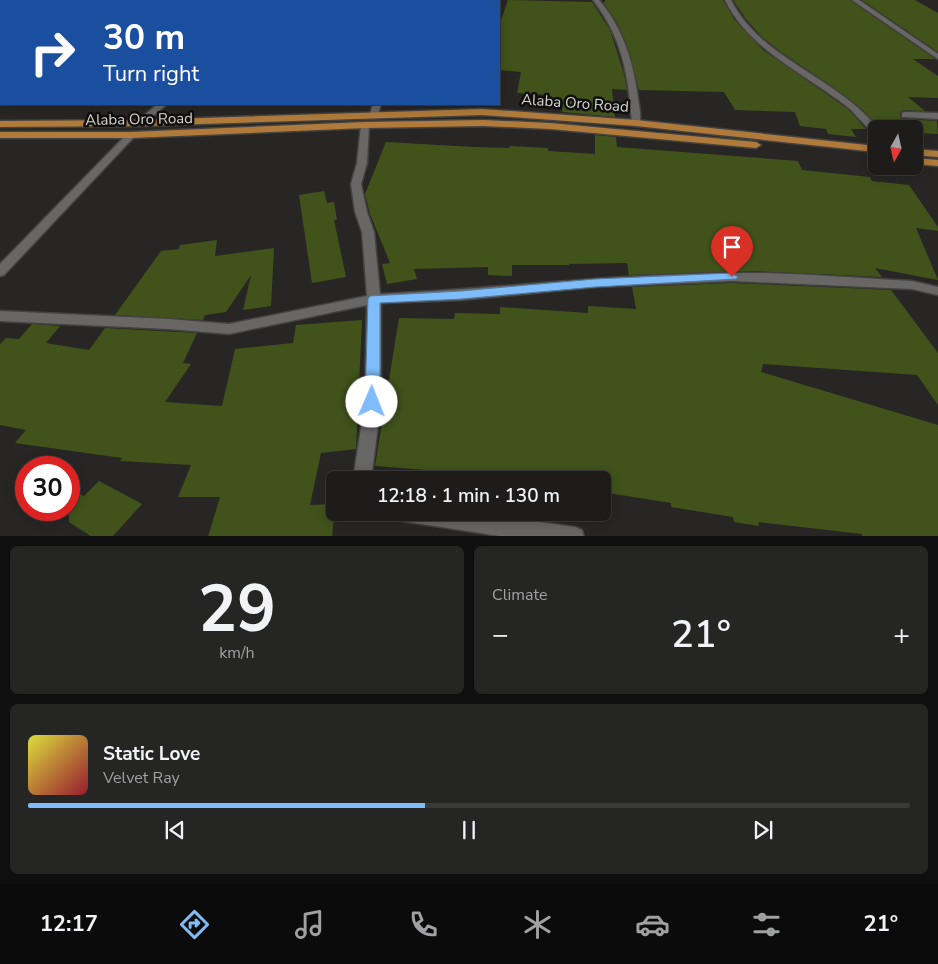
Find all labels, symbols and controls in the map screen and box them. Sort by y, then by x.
text: 30 m [103,14,185,61]
icon: right [20,20,85,85]
text: Turn right [103,59,199,89]
street label: Alaba Oro Road [521,89,629,117]
street label: Alaba Oro Road [85,108,193,130]
north arrow [868,120,922,175]
map controls [868,120,923,175]
pin [711,226,753,277]
icon: arrive [718,233,746,261]
position arrow [345,375,397,427]
speed limit sign: 30 [15,456,80,521]
text: 12:18 · 1 min · 130 m [377,483,560,509]
text: 29 [198,565,276,654]
text: Climate [492,584,547,606]
text: 21° [671,609,731,660]
text: − [492,616,509,654]
text: + [893,616,910,654]
text: km/h [219,642,255,664]
text: Static Love [103,741,200,767]
text: Velvet Ray [103,767,180,789]
icon: previous [161,816,189,844]
icon: pause [455,816,483,844]
icon: next [749,816,777,844]
icon: directions [177,907,212,942]
icon: music [292,907,327,942]
icon: phone [406,907,441,942]
icon: climate [520,907,555,942]
icon: car [635,907,670,942]
icon: filters [749,907,784,942]
text: 12:17 [40,909,98,939]
text: 21° [863,909,898,939]

